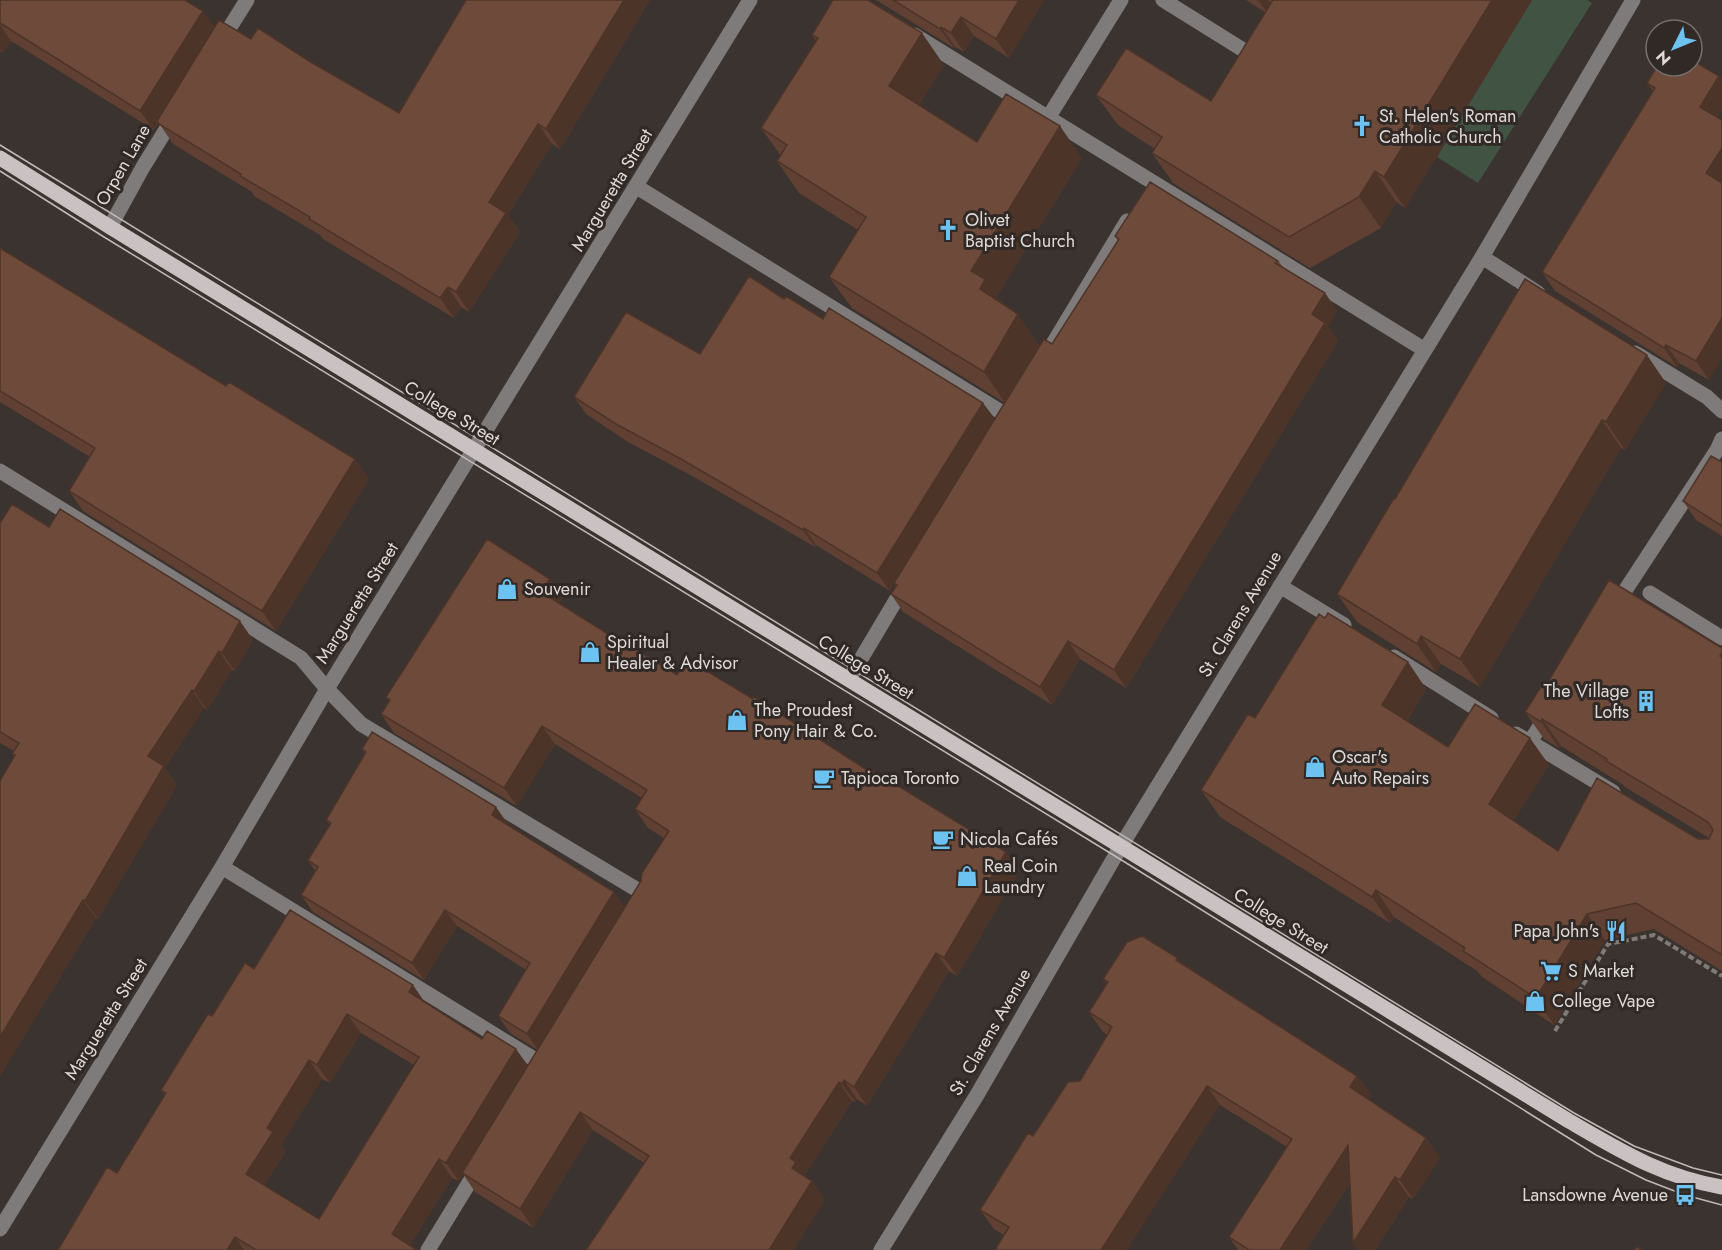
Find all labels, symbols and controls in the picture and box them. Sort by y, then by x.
north arrow [1644,18,1704,78]
text: N [1651,45,1676,70]
place label: St. Helen's Roman Catholic Church [1379,103,1516,150]
church icon: St. Helen's Roman Catholic Church [1350,114,1374,138]
street label: Orpen Lane [89,119,157,211]
street label: Margueretta Street [565,123,659,256]
place label: Olivet Baptist Church [965,207,1075,254]
church icon: Olivet Baptist Church [936,218,960,242]
street label: College Street [399,374,505,452]
street label: Margueretta Street [309,537,405,669]
street label: St. Clarens Avenue [1192,546,1288,682]
place label: Souvenir [524,576,591,602]
shop icon: Souvenir [495,577,519,601]
street label: College Street [813,628,919,706]
place label: Spiritual Healer & Advisor [607,629,739,676]
shop icon: Spiritual Healer & Advisor [578,640,602,664]
place label: The Village Lofts [1543,678,1629,725]
building icon: The Village Lofts [1634,689,1658,713]
place label: The Proudest Pony Hair & Co. [754,697,878,744]
shop icon: The Proudest Pony Hair & Co. [725,708,749,732]
place label: Oscar's Auto Repairs [1332,744,1429,791]
shop icon: Oscar's Auto Repairs [1303,755,1327,779]
place label: Tapioca Toronto [841,765,960,791]
cafe icon: Tapioca Toronto [812,766,836,790]
place label: Nicola Cafés [960,826,1058,852]
cafe icon: Nicola Cafés [931,827,955,851]
place label: Real Coin Laundry [984,853,1058,900]
shop icon: Real Coin Laundry [955,864,979,888]
street label: College Street [1228,881,1334,961]
place label: Papa John's [1514,918,1599,944]
restaurant icon: Papa John's [1604,919,1628,943]
street label: Margueretta Street [58,953,154,1085]
place label: S Market [1568,958,1635,984]
supermarket icon: S Market [1539,959,1563,983]
street label: St. Clarens Avenue [943,963,1037,1101]
place label: College Vape [1552,988,1655,1014]
shop icon: College Vape [1523,989,1547,1013]
place label: Lansdowne Avenue [1522,1182,1668,1208]
bus stop icon: Lansdowne Avenue [1673,1183,1697,1207]

